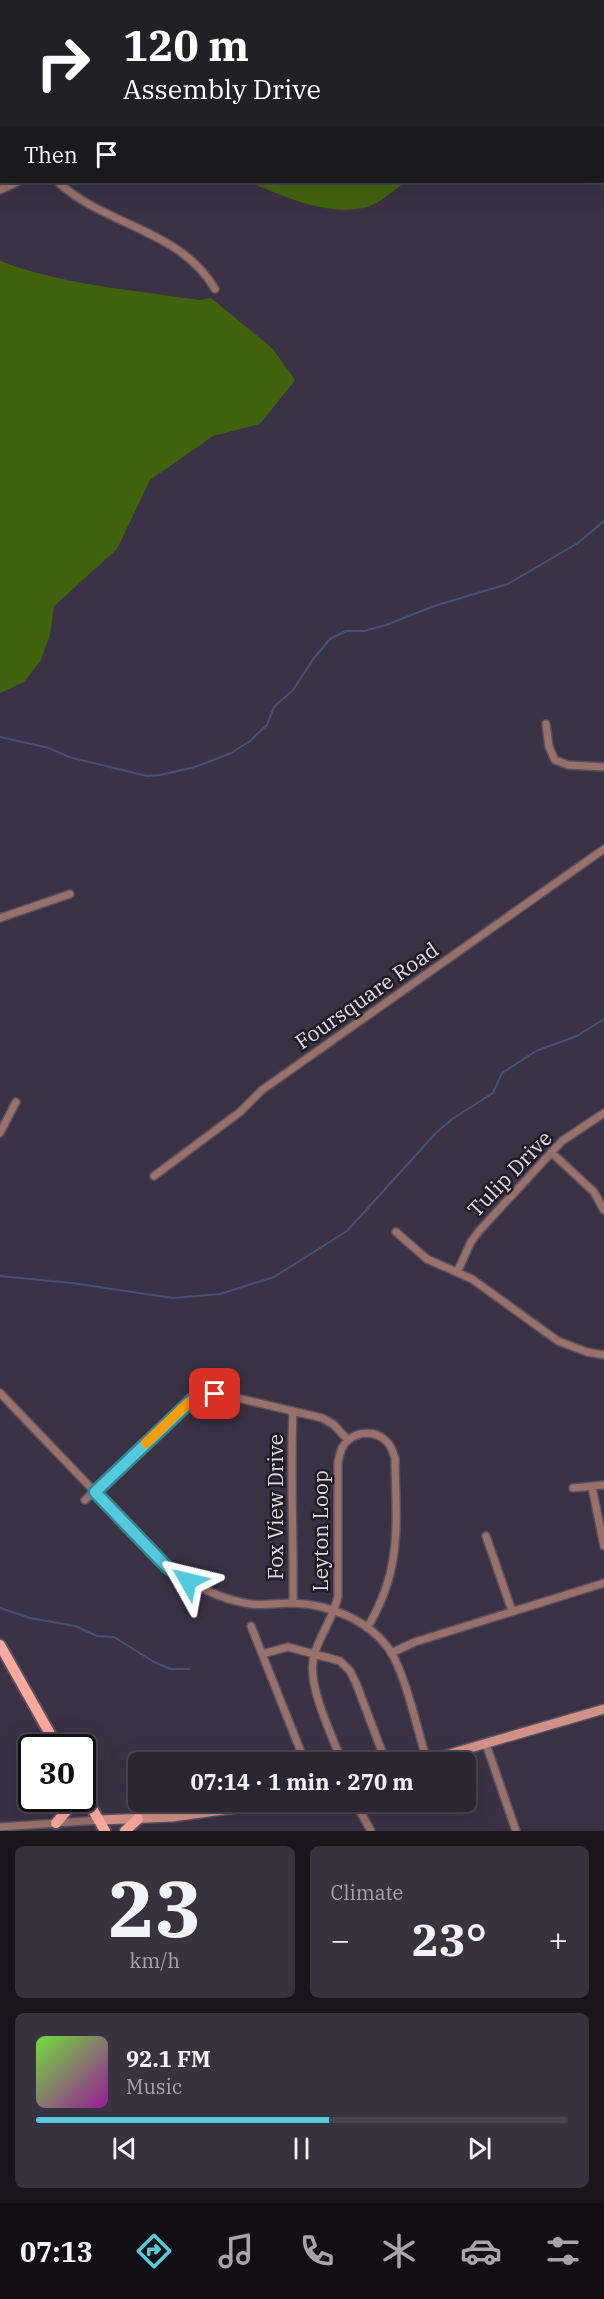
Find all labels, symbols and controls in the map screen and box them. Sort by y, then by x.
text: 120 m [123,18,249,73]
icon: right [24,24,102,102]
text: Assembly Drive [123,71,321,106]
icon: arrive [90,138,123,171]
text: Then [24,140,78,169]
street label: Foursquare Road [289,935,444,1055]
street label: Tulip Drive [461,1124,558,1223]
pin [189,1368,240,1419]
icon: arrive [198,1377,231,1410]
street label: Fox View Drive [261,1434,289,1580]
street label: Leyton Loop [306,1470,334,1592]
position arrow [156,1549,220,1613]
speed limit sign: 30 [18,1734,96,1812]
text: 07:14 · 1 min · 270 m [190,1767,414,1796]
text: 23 [108,1857,202,1958]
text: Climate [331,1879,403,1906]
text: 23° [412,1910,487,1968]
text: − [331,1918,350,1961]
text: + [548,1918,568,1961]
text: km/h [129,1947,180,1974]
text: 92.1 FM [126,2044,211,2073]
text: Music [126,2073,182,2100]
icon: previous [108,2132,141,2165]
icon: pause [285,2132,318,2165]
icon: next [463,2132,496,2165]
icon: directions [133,2230,175,2272]
icon: music [215,2230,257,2272]
icon: phone [296,2230,338,2272]
icon: climate [378,2230,420,2272]
icon: car [460,2230,502,2272]
icon: filters [542,2230,584,2272]
text: 07:13 [20,2234,93,2269]

